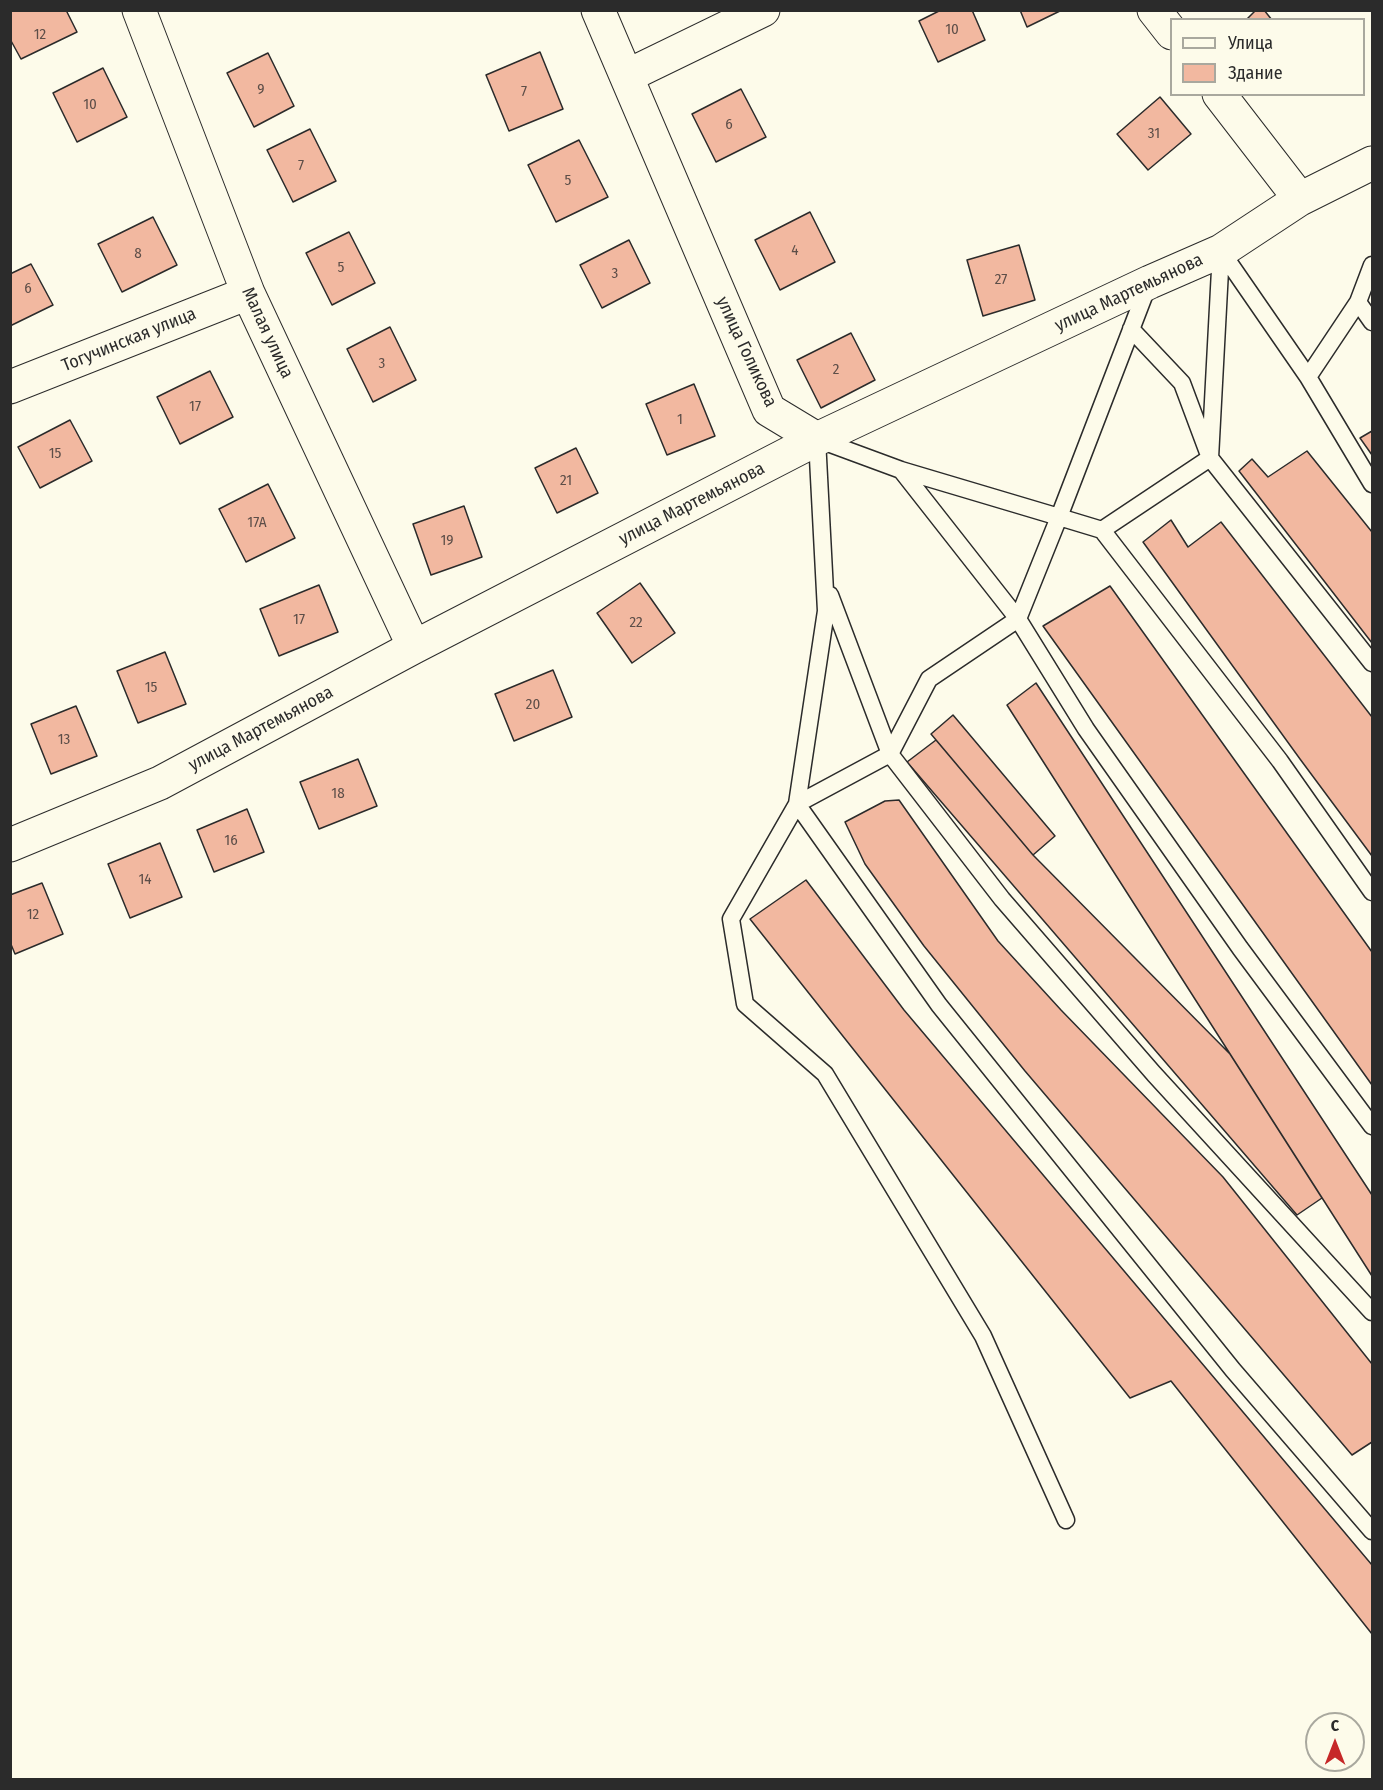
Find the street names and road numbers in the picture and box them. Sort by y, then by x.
street label: улица Мартемьянова [1052,249,1206,337]
street label: Малая улица [237,284,297,382]
street label: улица Голикова [711,293,781,411]
street label: Тогучинская улица [59,303,199,377]
street label: улица Мартемьянова [615,458,769,550]
street label: улица Мартемьянова [185,682,337,776]

